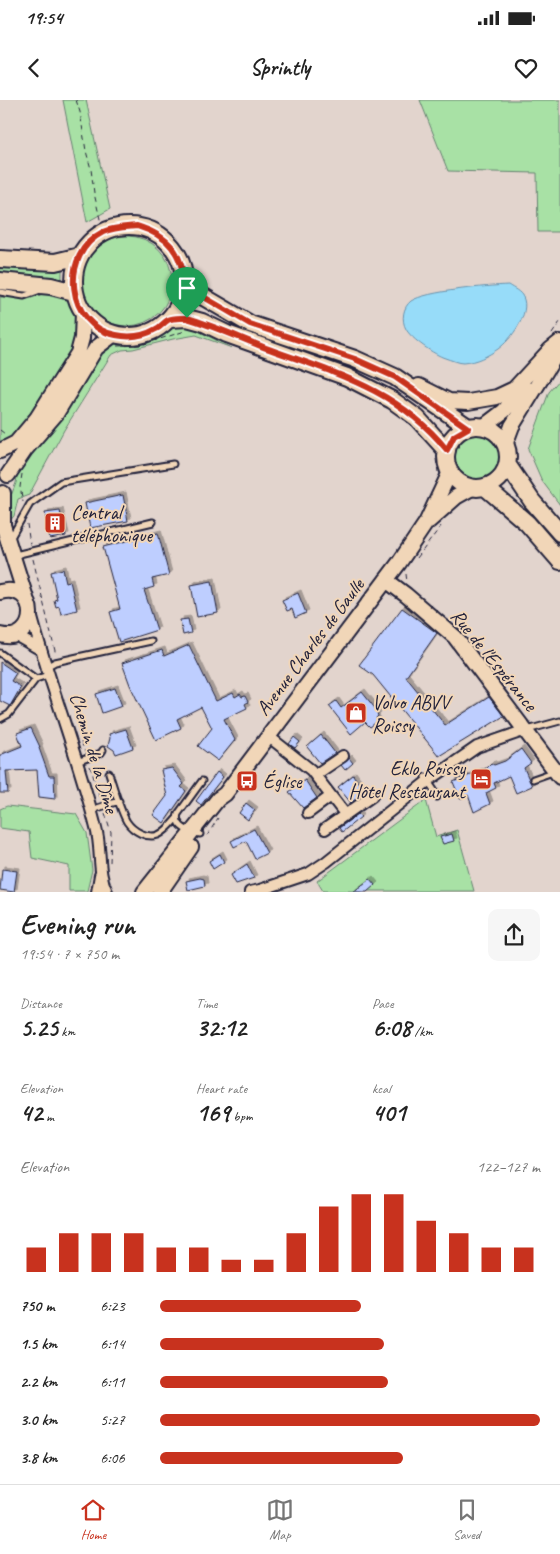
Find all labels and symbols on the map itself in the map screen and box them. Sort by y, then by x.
pin [166,267,208,318]
place label: Central téléphonique [71,500,153,548]
building icon: Central téléphonique [43,511,67,535]
street label: Avenue Charles de Gaulle [250,572,371,720]
street label: Rue de l'Espérance [445,604,544,717]
street label: Chemin de la Dîme [64,690,125,817]
place label: Volvo ABVV Roissy [372,690,453,738]
shop icon: Volvo ABVV Roissy [344,701,368,725]
place label: Eklo Roissy Hôtel Restaurant [348,756,467,804]
hotel icon: Eklo Roissy Hôtel Restaurant [469,767,493,791]
bus stop icon: Église [235,769,259,793]
place label: Église [263,769,303,794]

